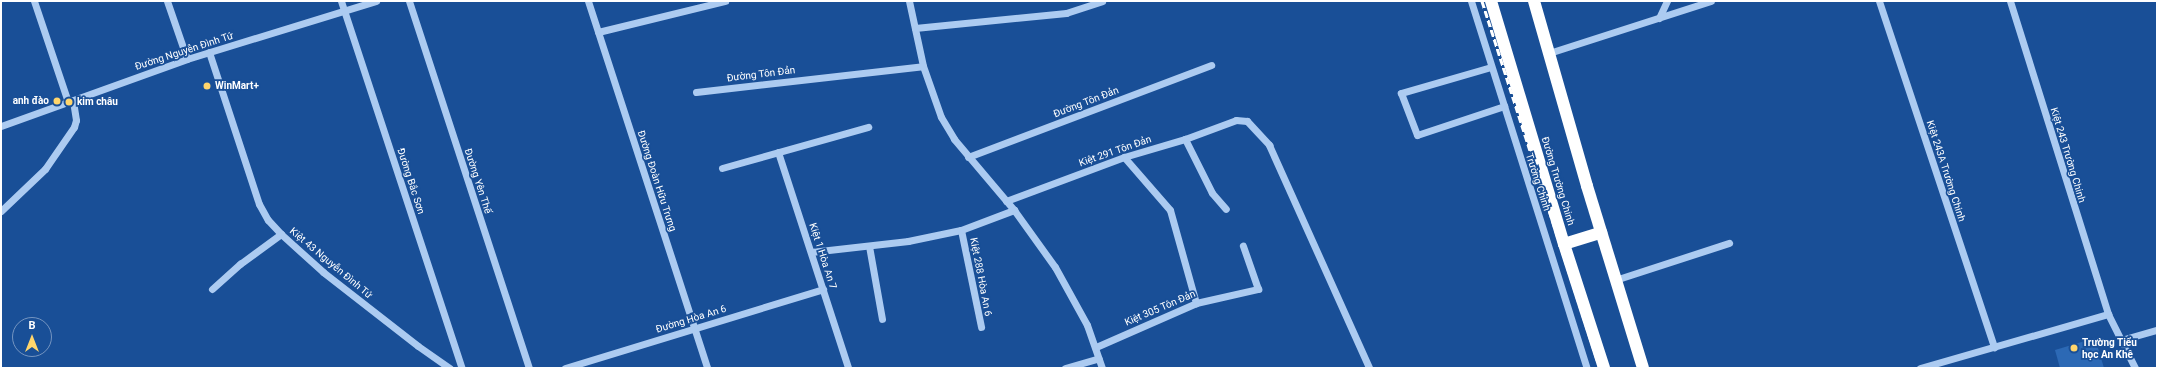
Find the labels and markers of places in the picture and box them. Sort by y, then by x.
place label: WinMart+ [215,80,259,92]
marker: WinMart+ [202,81,212,91]
place label: anh đào [13,95,49,107]
marker: anh đào [52,96,62,106]
place label: kim châu [77,96,118,108]
marker: kim châu [64,97,74,107]
place label: Trường Tiểu học An Khê [2082,336,2137,360]
marker: Trường Tiểu học An Khê [2069,343,2079,353]

